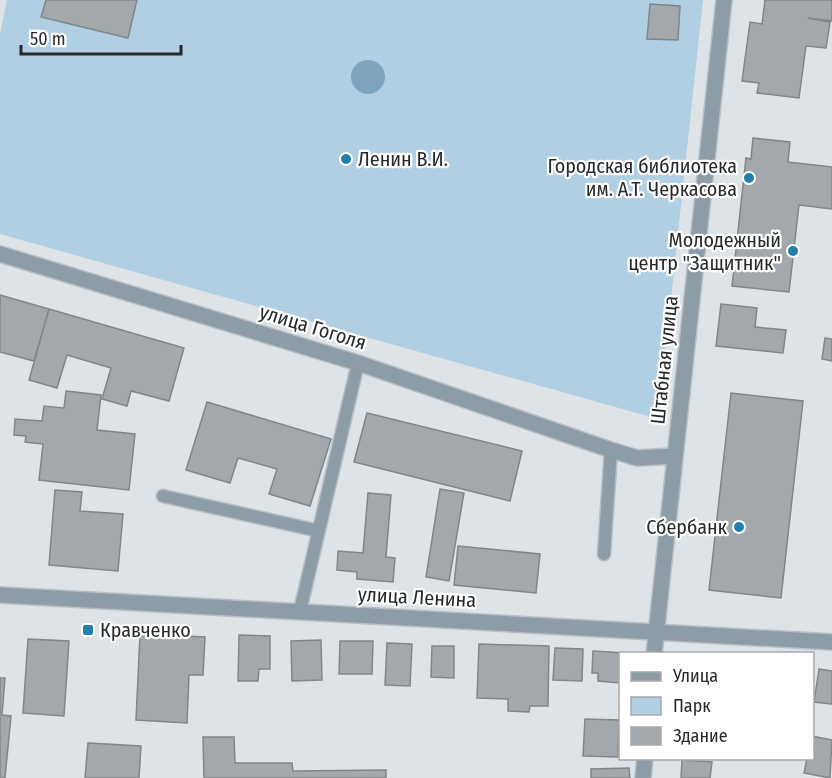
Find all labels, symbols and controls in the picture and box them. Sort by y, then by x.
scale bar [21,18,182,56]
text: 50 m [30,28,66,50]
place label: Ленин В.И. [358,147,448,171]
marker: Ленин В.И. [339,152,353,166]
place label: Городская библиотека им. А.Т. Черкасова [547,154,737,201]
marker: Городская библиотека им. А.Т. Черкасова [742,171,756,185]
place label: Молодежный центр "Защитник" [628,228,781,275]
marker: Молодежный центр "Защитник" [786,244,800,258]
street label: Штабная улица [645,294,683,426]
street label: улица Гоголя [257,299,369,355]
place label: Сбербанк [646,515,728,539]
marker: Сбербанк [732,520,746,534]
street label: улица Ленина [357,582,477,612]
place label: Кравченко [100,618,191,642]
marker: Кравченко [81,623,95,637]
legend [619,652,814,760]
text: Улица [672,665,718,687]
text: Парк [673,695,711,717]
text: Здание [673,725,728,747]

